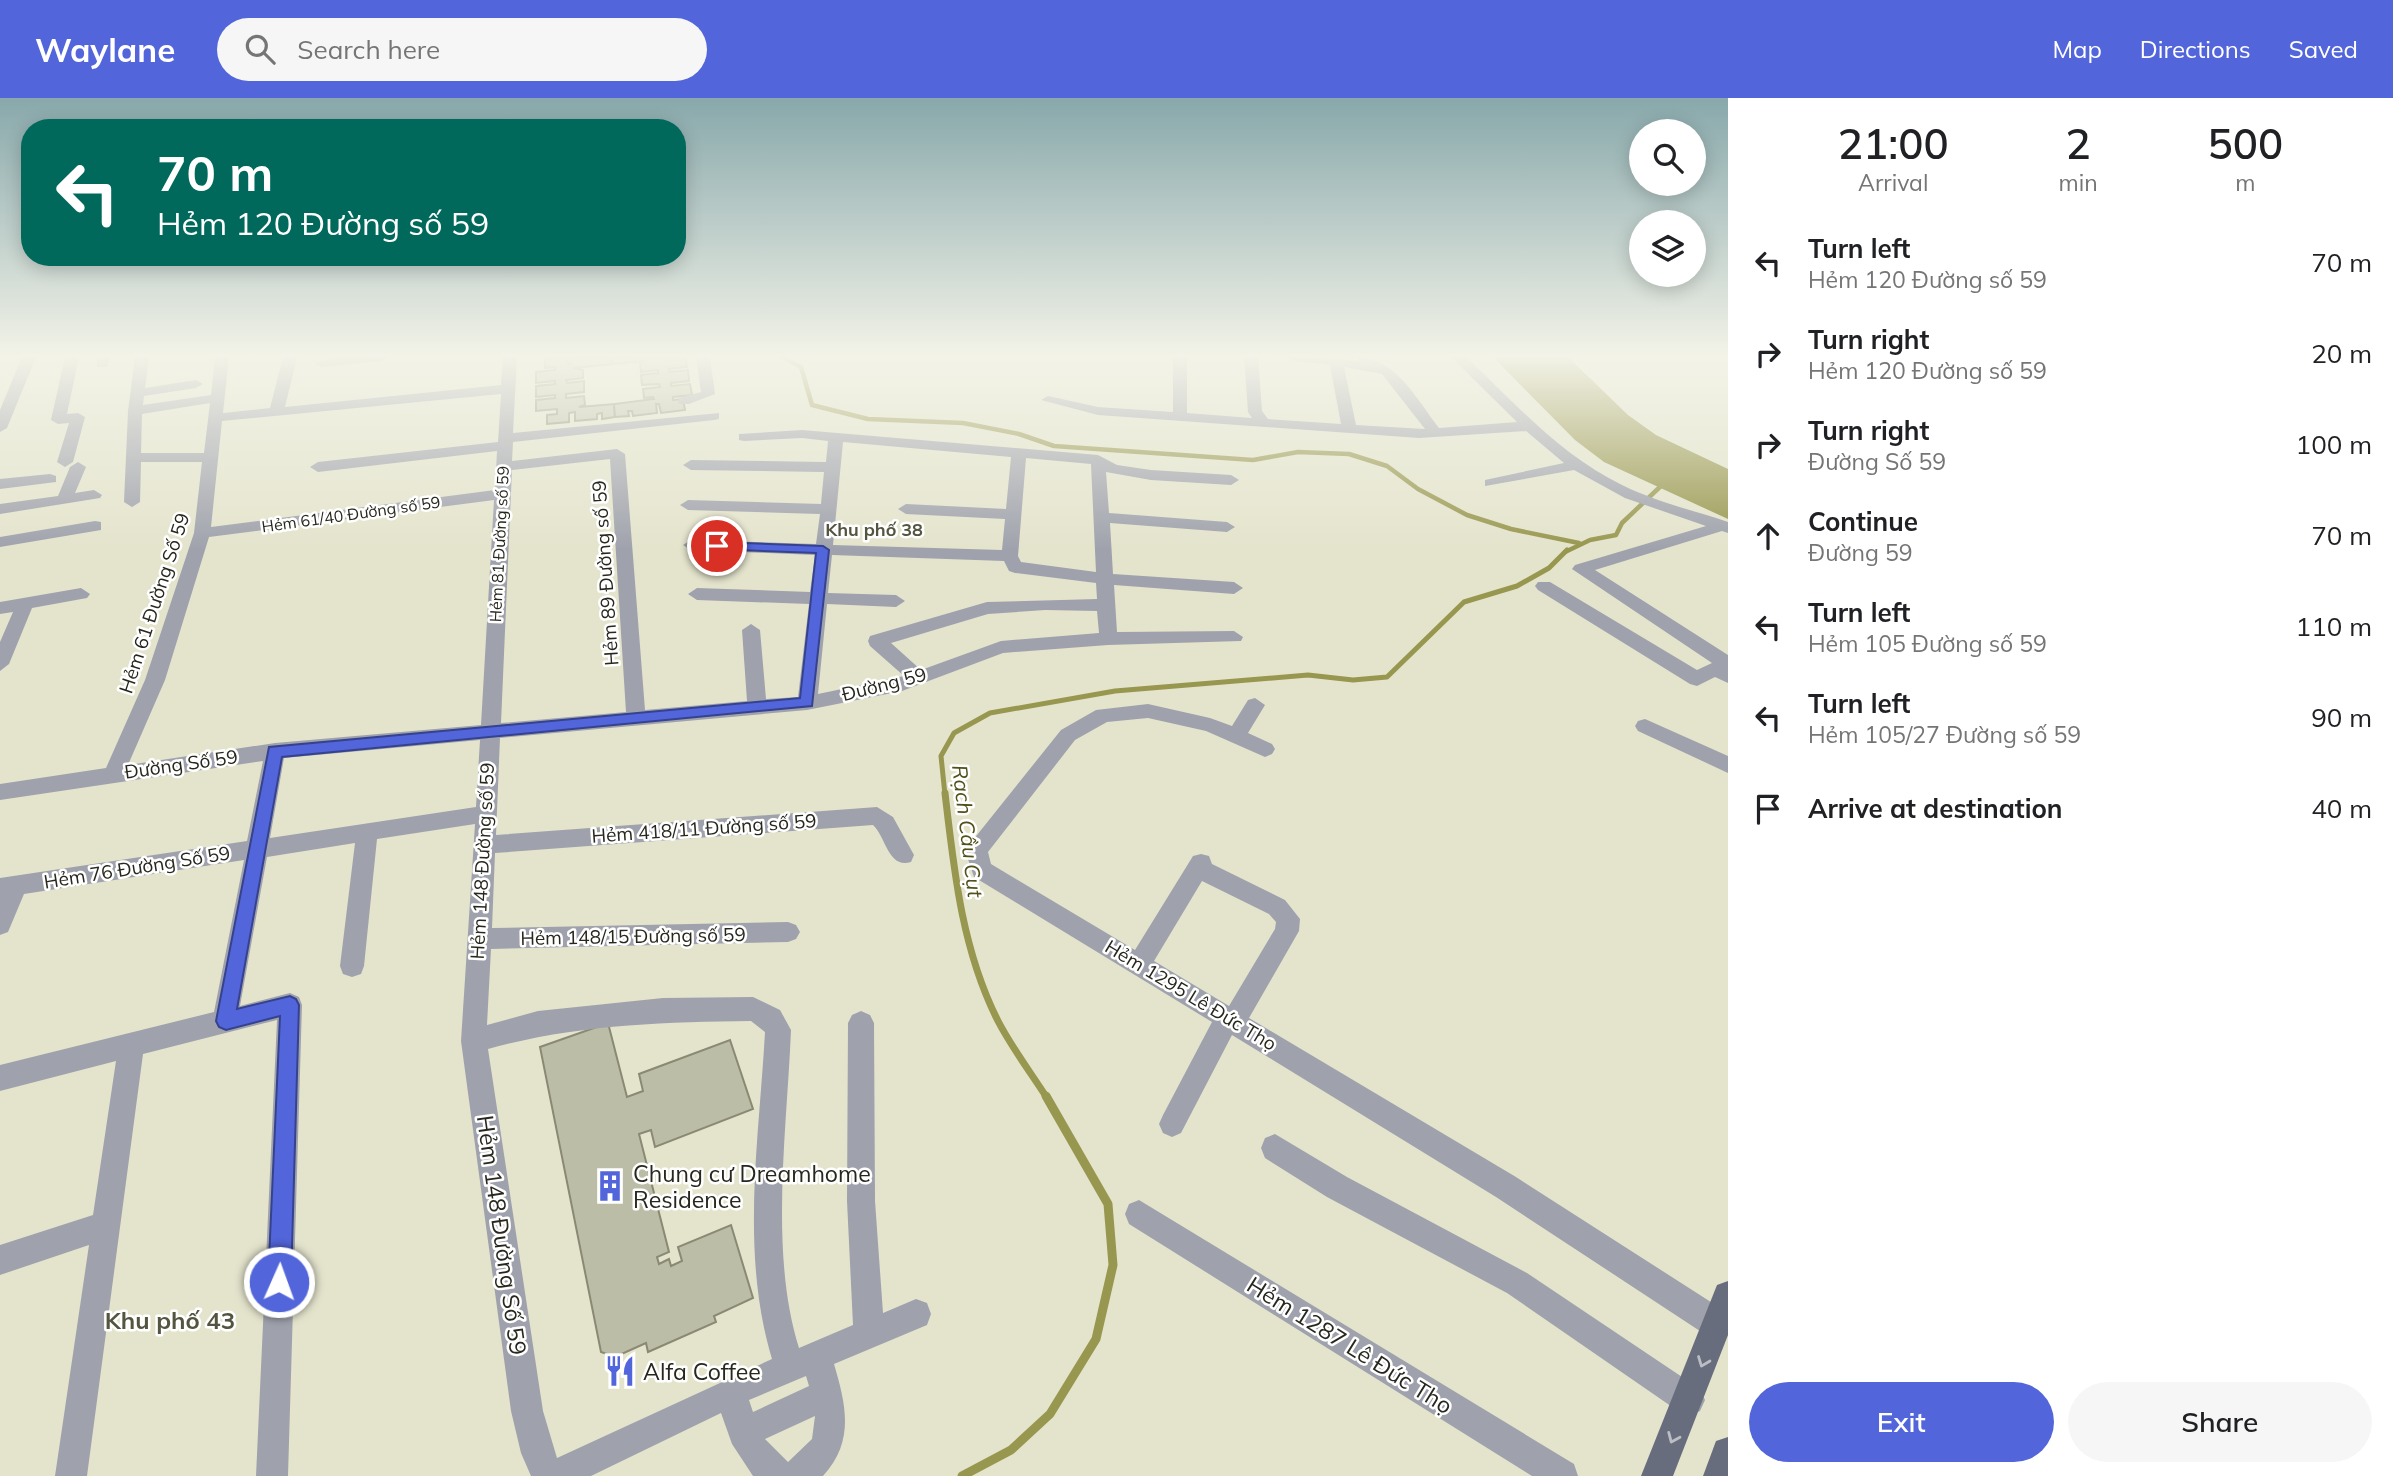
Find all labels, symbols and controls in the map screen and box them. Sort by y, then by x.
search box [217,18,707,81]
text: Waylane [35,29,175,70]
icon: search [241,30,279,68]
text: Search here [297,33,440,66]
text: Map [2052,34,2102,64]
text: Directions [2140,34,2251,64]
text: Saved [2289,34,2358,64]
text: 21:00 [1838,117,1949,170]
text: 2 [2065,117,2091,170]
text: 500 [2208,117,2283,170]
map controls [1629,119,1706,287]
button: search [1629,119,1706,196]
text: 70 m [157,142,273,203]
icon: left [42,147,133,238]
text: Arrival [1858,168,1928,197]
text: min [2058,168,2098,197]
text: m [2235,168,2255,197]
text: Hẻm 120 Đường số 59 [157,203,489,243]
button: layers [1629,210,1706,287]
text: Turn left [1808,232,1910,265]
icon: left [1749,244,1787,282]
text: 70 m [2311,246,2372,279]
text: Hẻm 120 Đường số 59 [1808,265,2047,294]
text: Turn right [1808,323,1929,356]
icon: right [1749,335,1787,373]
text: 20 m [2311,337,2372,370]
text: Hẻm 120 Đường số 59 [1808,356,2047,385]
text: Turn right [1808,414,1929,447]
icon: right [1749,426,1787,464]
text: 100 m [2296,428,2372,461]
text: Đường Số 59 [1808,447,1946,476]
street label: Hẻm 81 Đường số 59 [485,465,513,623]
street label: Hẻm 89 Đường số 59 [587,479,623,667]
street label: Hẻm 61/40 Đường số 59 [260,492,442,536]
text: Continue [1808,505,1918,538]
street label: Hẻm 61 Đường Số 59 [113,510,195,696]
pin [687,516,747,576]
icon: ahead [1749,517,1787,555]
district label: Khu phố 38 [825,518,923,541]
text: 70 m [2311,519,2372,552]
icon: arrive [698,527,736,565]
text: Đường 59 [1808,538,1913,567]
text: Turn left [1808,596,1910,629]
icon: left [1749,608,1787,646]
text: 110 m [2296,610,2372,643]
text: Hẻm 105 Đường số 59 [1808,629,2047,658]
street label: Đường 59 [839,662,929,706]
text: Turn left [1808,687,1910,720]
icon: left [1749,699,1787,737]
text: 90 m [2311,701,2372,734]
text: Hẻm 105/27 Đường số 59 [1808,720,2081,749]
street label: Đường Số 59 [123,744,239,784]
street label: Hẻm 148 Đường số 59 [465,762,499,960]
water label: Rạch Cầu Cụt [947,763,989,899]
icon: arrive [1749,790,1787,828]
text: Arrive at destination [1808,792,2063,825]
text: 40 m [2311,792,2372,825]
street label: Hẻm 418/11 Đường số 59 [591,808,817,848]
street label: Hẻm 76 Đường Số 59 [42,840,232,894]
street label: Hẻm 148/15 Đường số 59 [520,922,746,950]
street label: Hẻm 1295 Lê Đức Thọ [1101,934,1281,1056]
street label: Hẻm 148 Đường Số 59 [471,1113,533,1357]
place label: Chung cư Dreamhome Residence [633,1159,871,1214]
building icon: Chung cư Dreamhome Residence [593,1169,627,1203]
position arrow [242,1245,316,1319]
street label: Hẻm 1287 Lê Đức Thọ [1242,1270,1458,1420]
district label: Khu phố 43 [105,1305,235,1335]
restaurant icon: Alfa Coffee [603,1354,637,1388]
one-way arrow [1697,1355,1711,1367]
place label: Alfa Coffee [643,1357,761,1386]
button: Exit [1749,1382,2054,1462]
button: Share [2068,1382,2372,1462]
one-way arrow [1667,1430,1681,1443]

